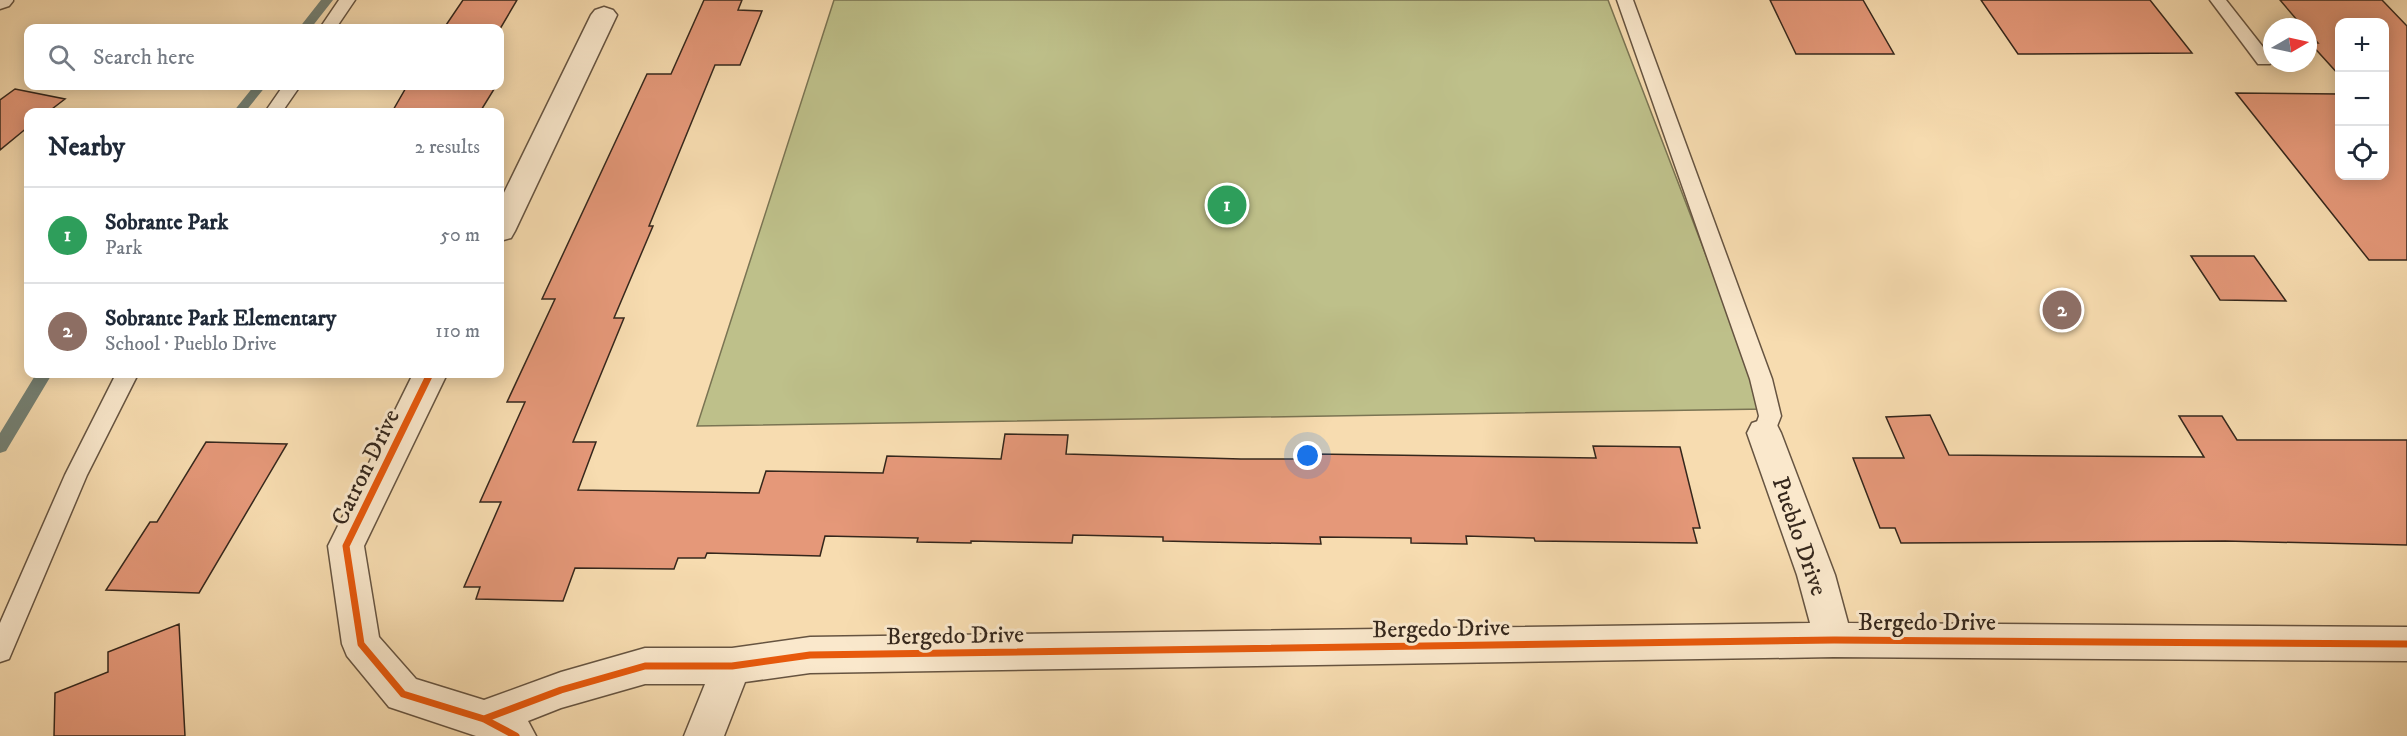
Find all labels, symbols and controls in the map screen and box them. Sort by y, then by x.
north arrow [2263,18,2317,72]
map controls [2335,18,2389,180]
button: + [2335,18,2389,72]
search box [24,24,504,90]
icon: search [45,41,78,74]
text: Search here [93,44,195,71]
button: − [2335,72,2389,126]
button: locate [2335,126,2389,180]
text: Nearby [48,131,125,164]
text: 2 results [415,135,480,160]
pin: 1 [1208,182,1246,228]
text: Sobrante Park [105,209,228,236]
text: 1 [64,223,71,248]
text: 50 m [440,223,480,248]
text: Park [105,236,142,261]
pin: 2 [2042,288,2082,332]
text: Sobrante Park Elementary [105,305,336,332]
text: 2 [63,319,72,344]
text: 110 m [435,319,480,344]
text: School · Pueblo Drive [105,332,277,357]
street label: Catron Drive [325,404,407,530]
your location [1293,441,1322,470]
street label: Pueblo Drive [1765,473,1833,600]
street label: Bergedo Drive [1858,608,1996,638]
street label: Bergedo Drive [1372,613,1510,645]
street label: Bergedo Drive [886,620,1024,652]

